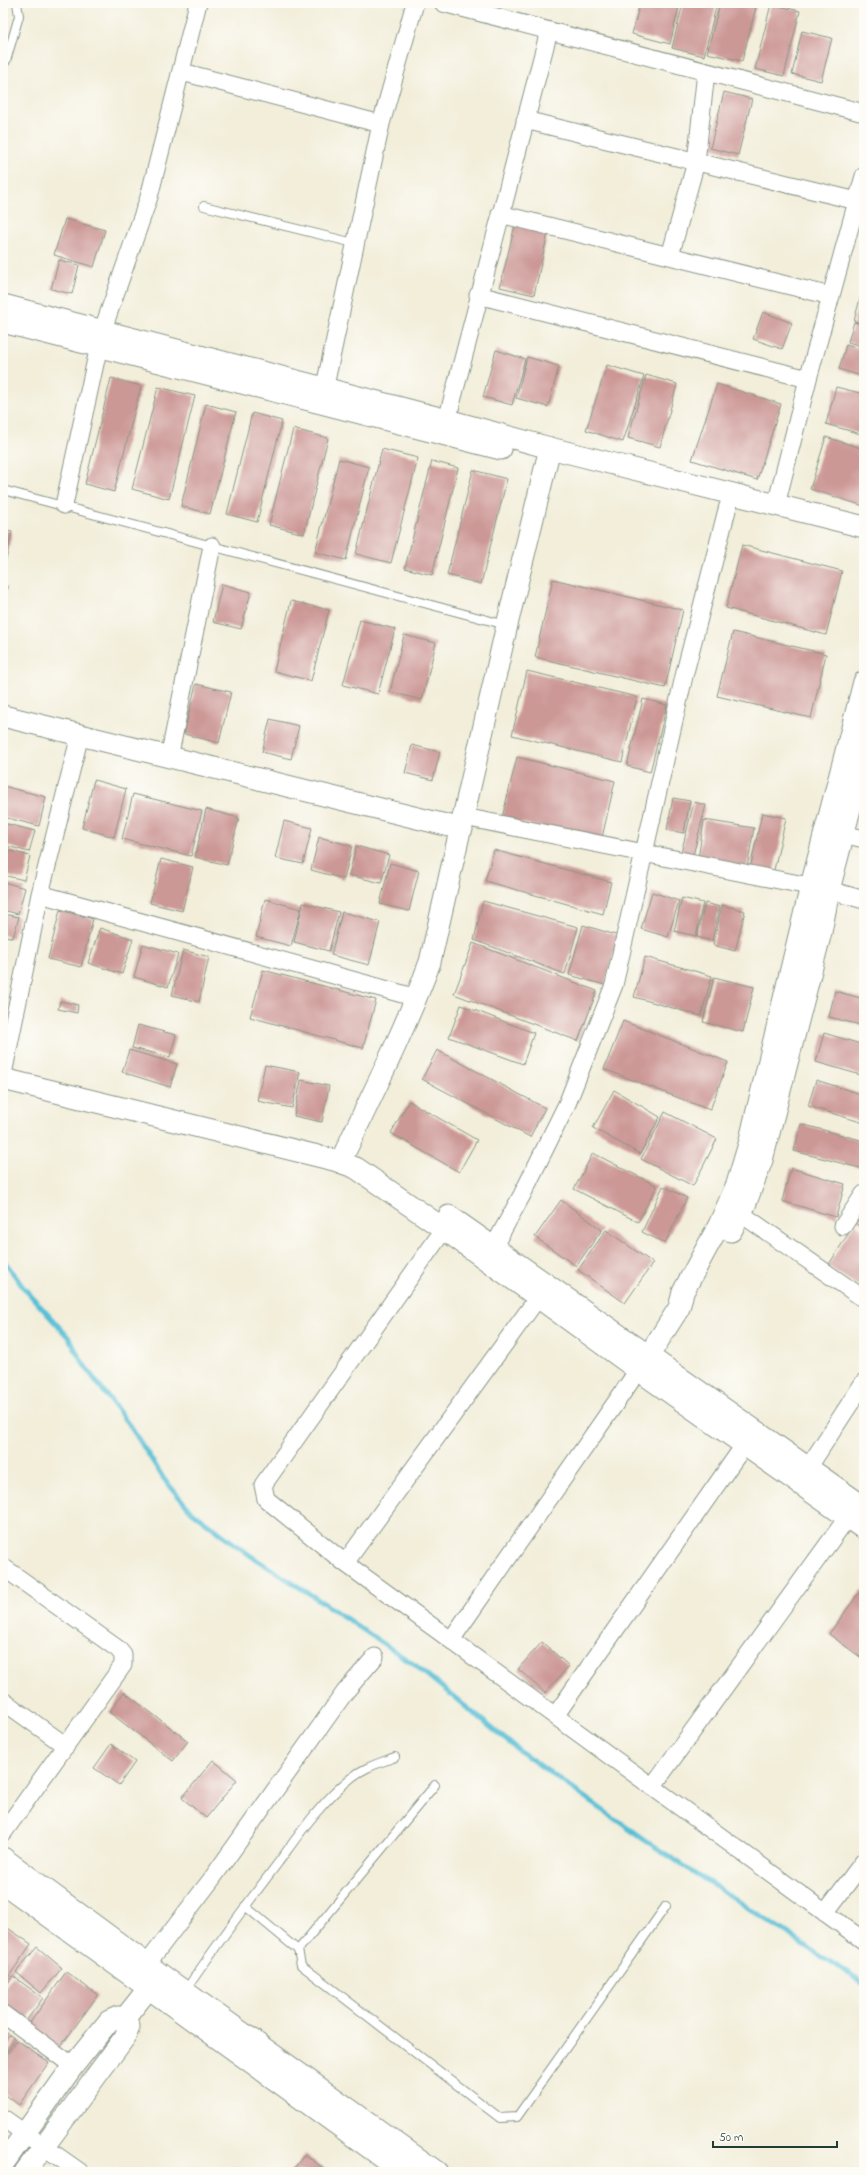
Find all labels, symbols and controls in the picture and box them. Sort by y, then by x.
scale bar [713,2123,837,2149]
text: 50 m [719,2129,743,2147]

